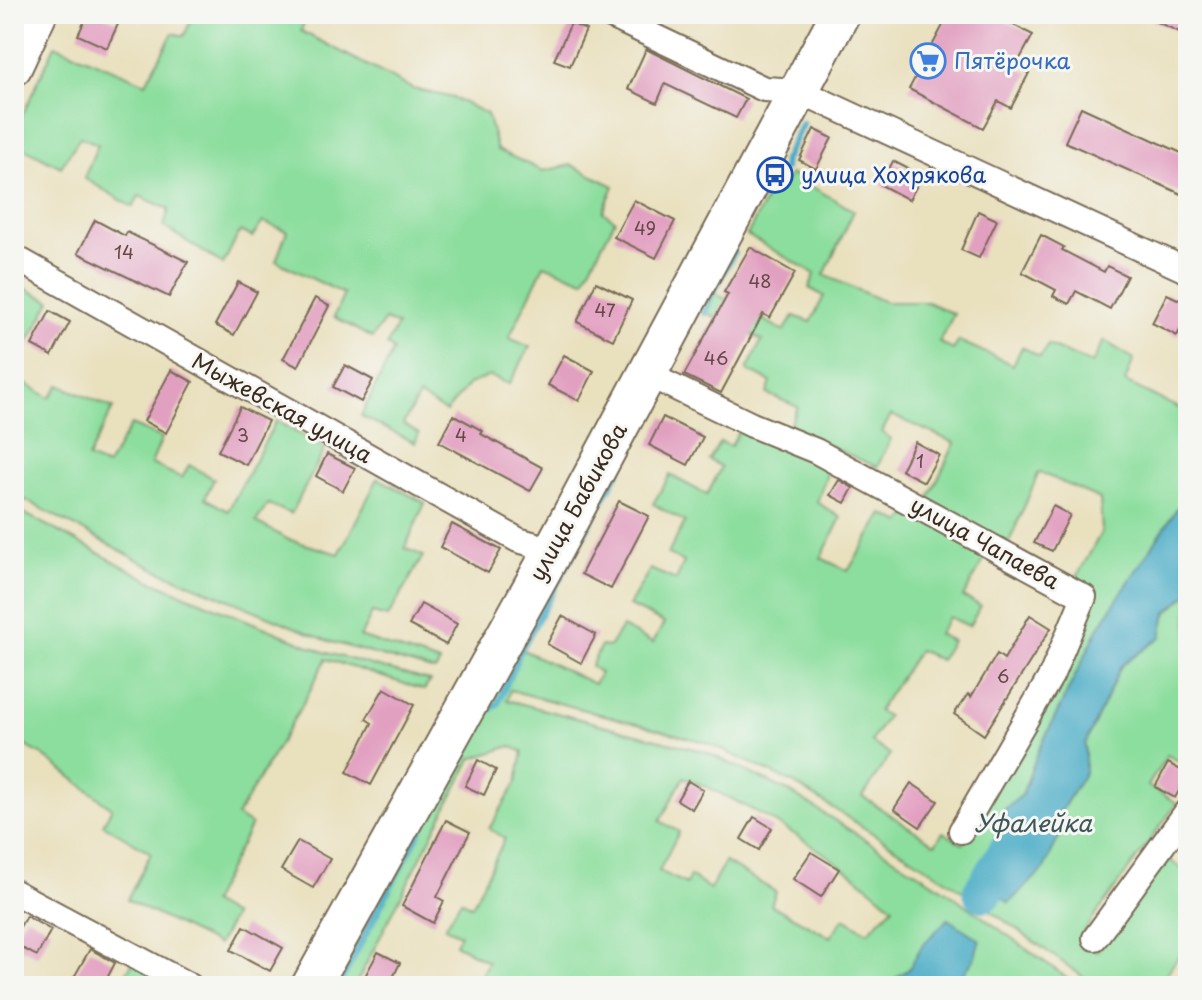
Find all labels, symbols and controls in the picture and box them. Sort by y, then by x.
supermarket icon: Пятёрочка [909,42,947,80]
place label: Пятёрочка [954,43,1071,76]
bus stop icon: улица Хохрякова [756,156,794,194]
place label: улица Хохрякова [801,157,987,190]
house number: 49 [634,214,656,241]
house number: 14 [114,238,134,265]
house number: 48 [748,267,772,294]
house number: 47 [594,296,616,323]
street label: Мыжевская улица [187,343,379,470]
house number: 46 [704,344,728,371]
street label: улица Бабикова [519,416,634,586]
house number: 3 [237,421,249,448]
house number: 4 [455,421,467,448]
house number: 1 [916,447,924,474]
street label: улица Чапаева [905,487,1067,596]
house number: 6 [997,662,1009,689]
water label: Уфалейка [974,804,1093,840]

